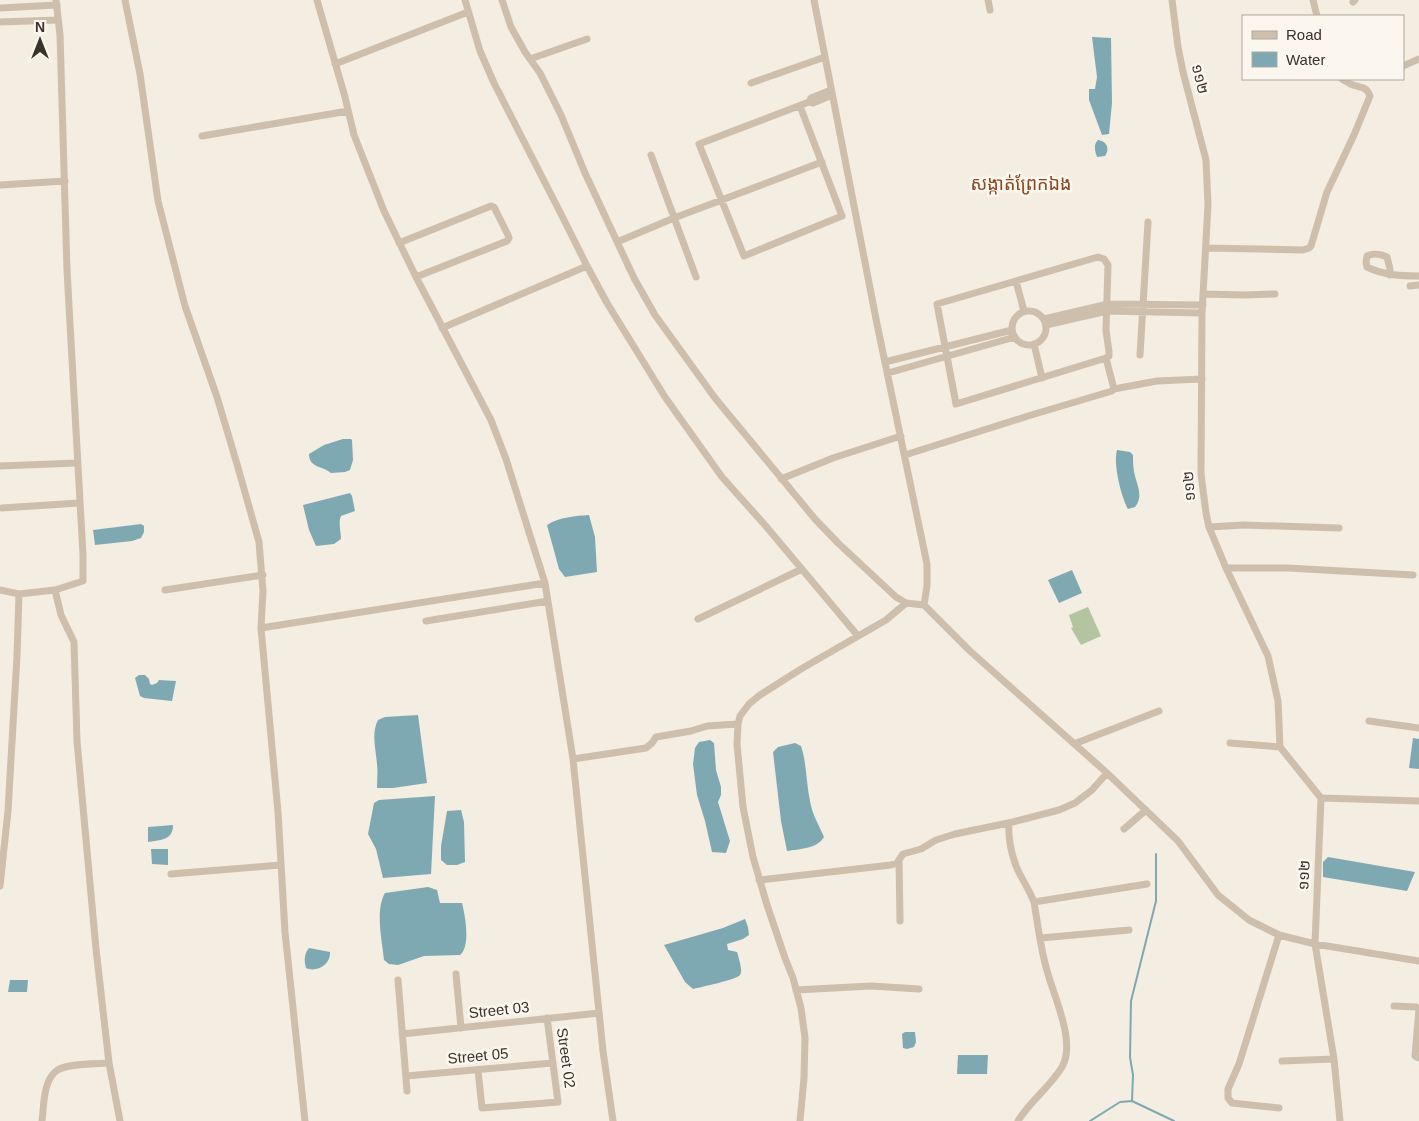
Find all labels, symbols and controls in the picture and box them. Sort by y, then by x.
north arrow [15,15,65,65]
legend [1242,15,1404,80]
text: N [35,19,45,35]
text: Road [1286,26,1322,43]
text: Water [1286,51,1325,68]
street label: ១១២ [1189,62,1212,96]
district label: សង្កាត់ព្រែកឯង [971,174,1071,195]
street label: ១១២ [1179,470,1198,502]
street label: ១១២ [1294,859,1313,891]
street label: Street 03 [468,998,530,1021]
street label: Street 02 [554,1027,579,1089]
street label: Street 05 [447,1044,509,1067]

